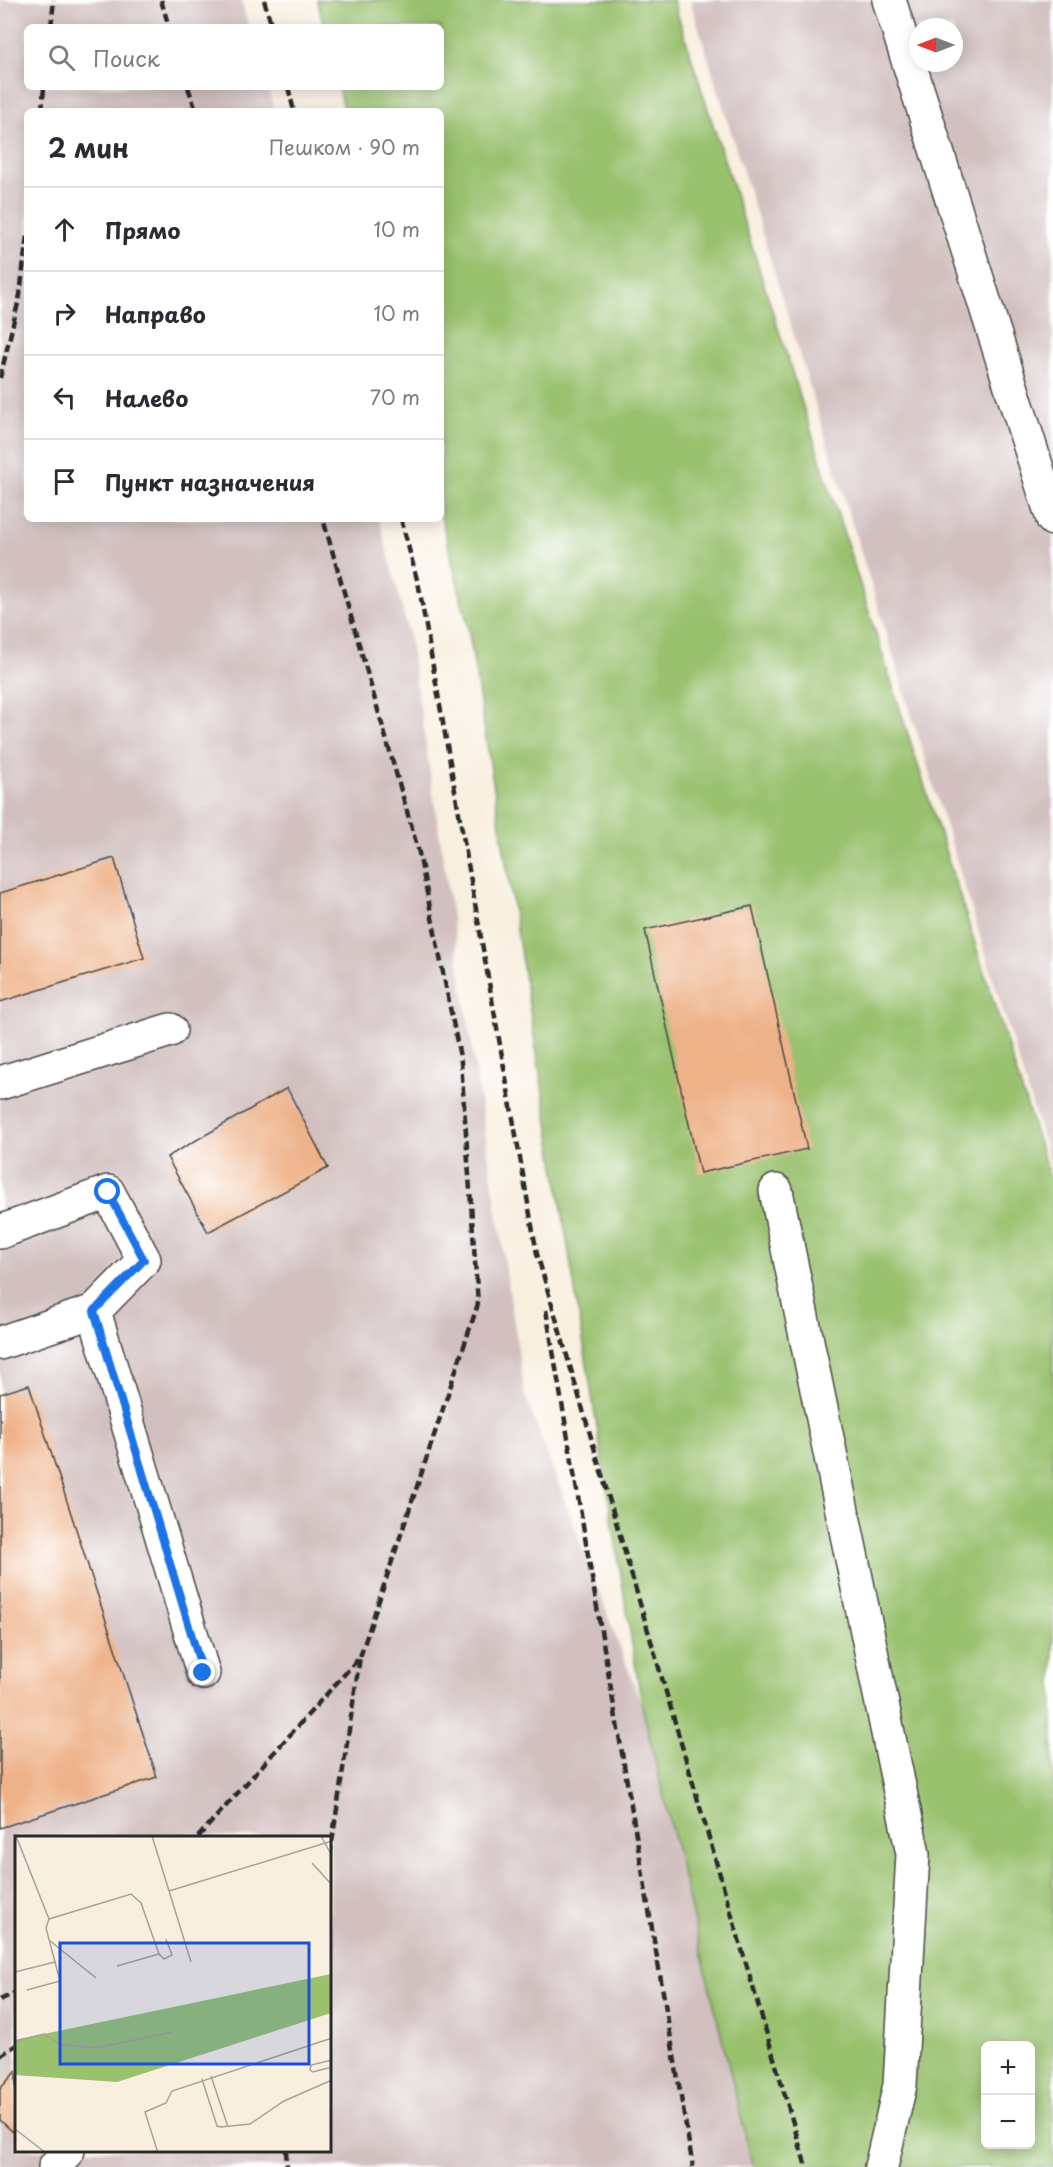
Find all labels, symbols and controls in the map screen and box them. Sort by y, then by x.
north arrow [909,18,963,72]
search box [24,24,444,90]
icon: search [45,41,78,74]
text: Поиск [93,41,160,74]
text: 2 мин [48,128,129,167]
text: Пешком · 90 m [269,132,420,162]
icon: ahead [48,213,81,246]
text: Прямо [105,213,180,246]
text: 10 m [373,214,420,244]
icon: right [48,297,81,330]
text: Направо [105,297,206,330]
text: 10 m [373,298,420,328]
icon: left [48,381,81,414]
text: Налево [105,381,188,414]
text: 70 m [370,382,420,412]
icon: arrive [48,465,81,498]
text: Пункт назначения [105,465,315,498]
route start [94,1178,120,1204]
route end [189,1659,215,1685]
inset map [15,1836,332,2152]
map controls [981,2041,1035,2149]
button: + [981,2041,1035,2095]
button: − [981,2095,1035,2149]

